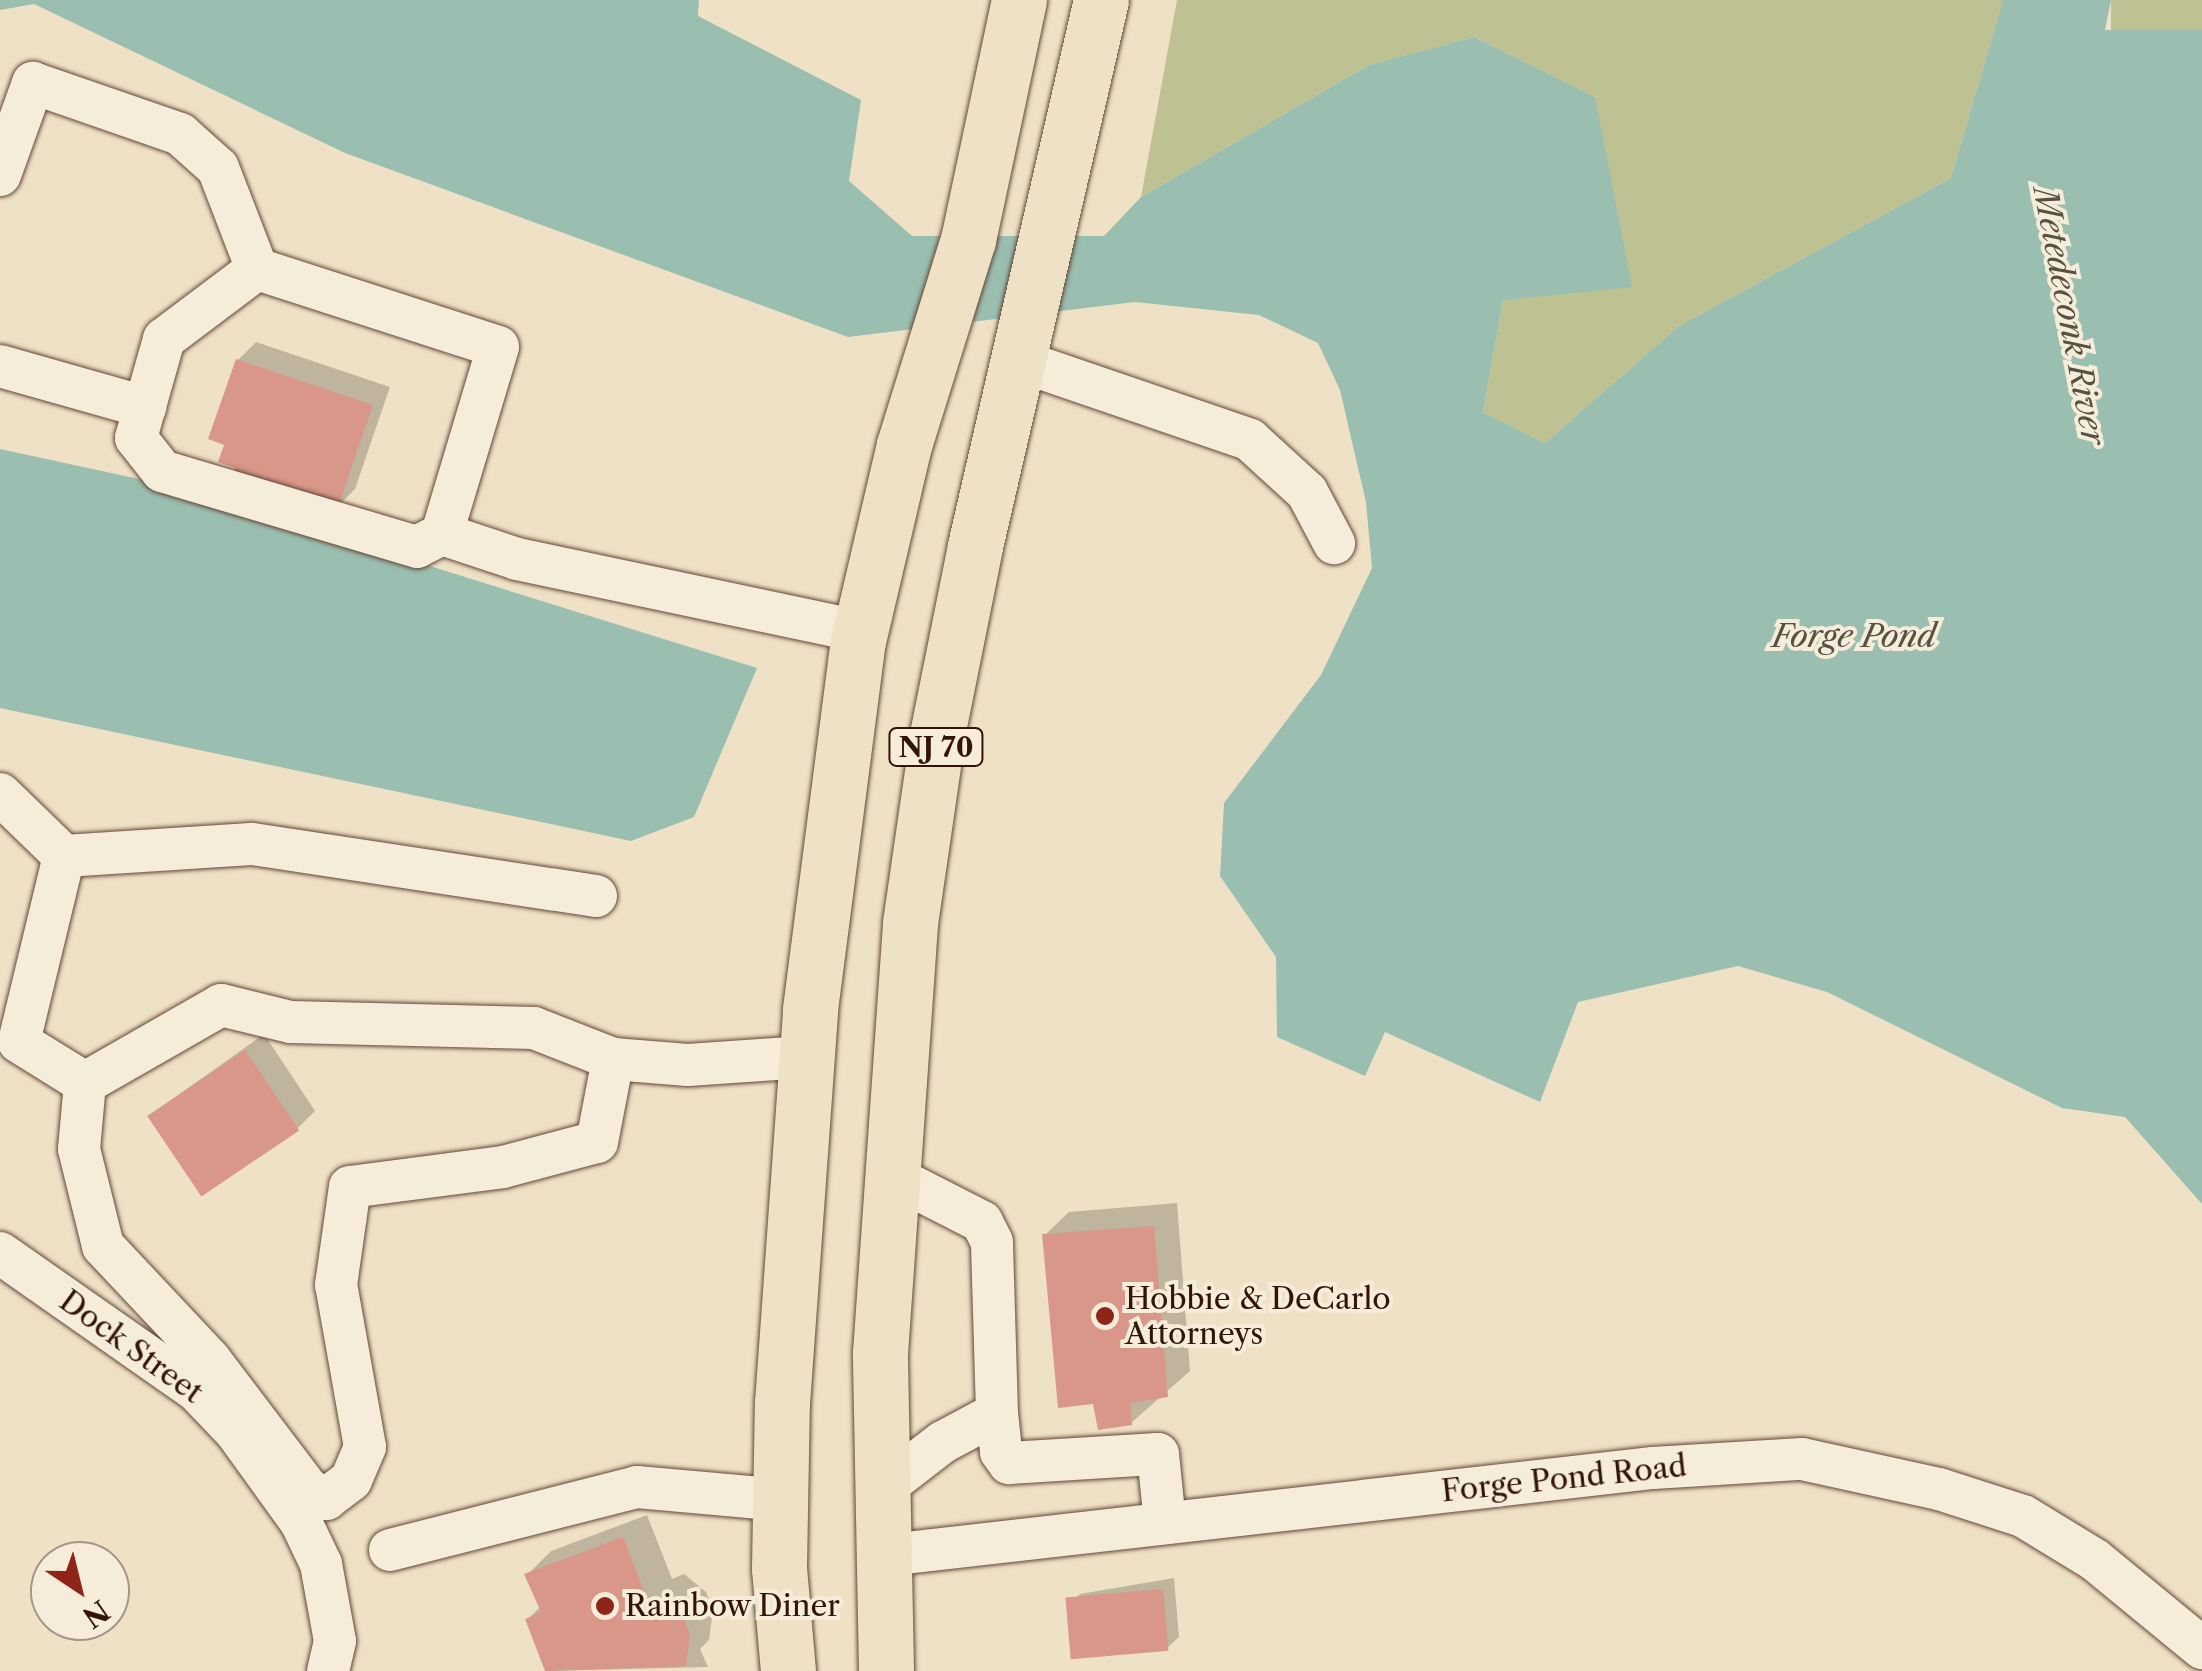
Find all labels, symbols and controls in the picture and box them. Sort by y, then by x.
water label: Metedeconk River [2025,183,2113,449]
water label: Forge Pond [1772,617,1936,655]
road number: NJ 70 [886,724,986,770]
place label: Hobbie & DeCarlo Attorneys [1125,1281,1391,1352]
street label: Dock Street [52,1283,210,1411]
marker: Hobbie & DeCarlo Attorneys [1094,1305,1116,1327]
street label: Forge Pond Road [1440,1448,1688,1510]
north arrow [30,1541,130,1641]
place label: Rainbow Diner [625,1588,841,1624]
text: N [76,1593,116,1635]
marker: Rainbow Diner [594,1595,616,1617]

